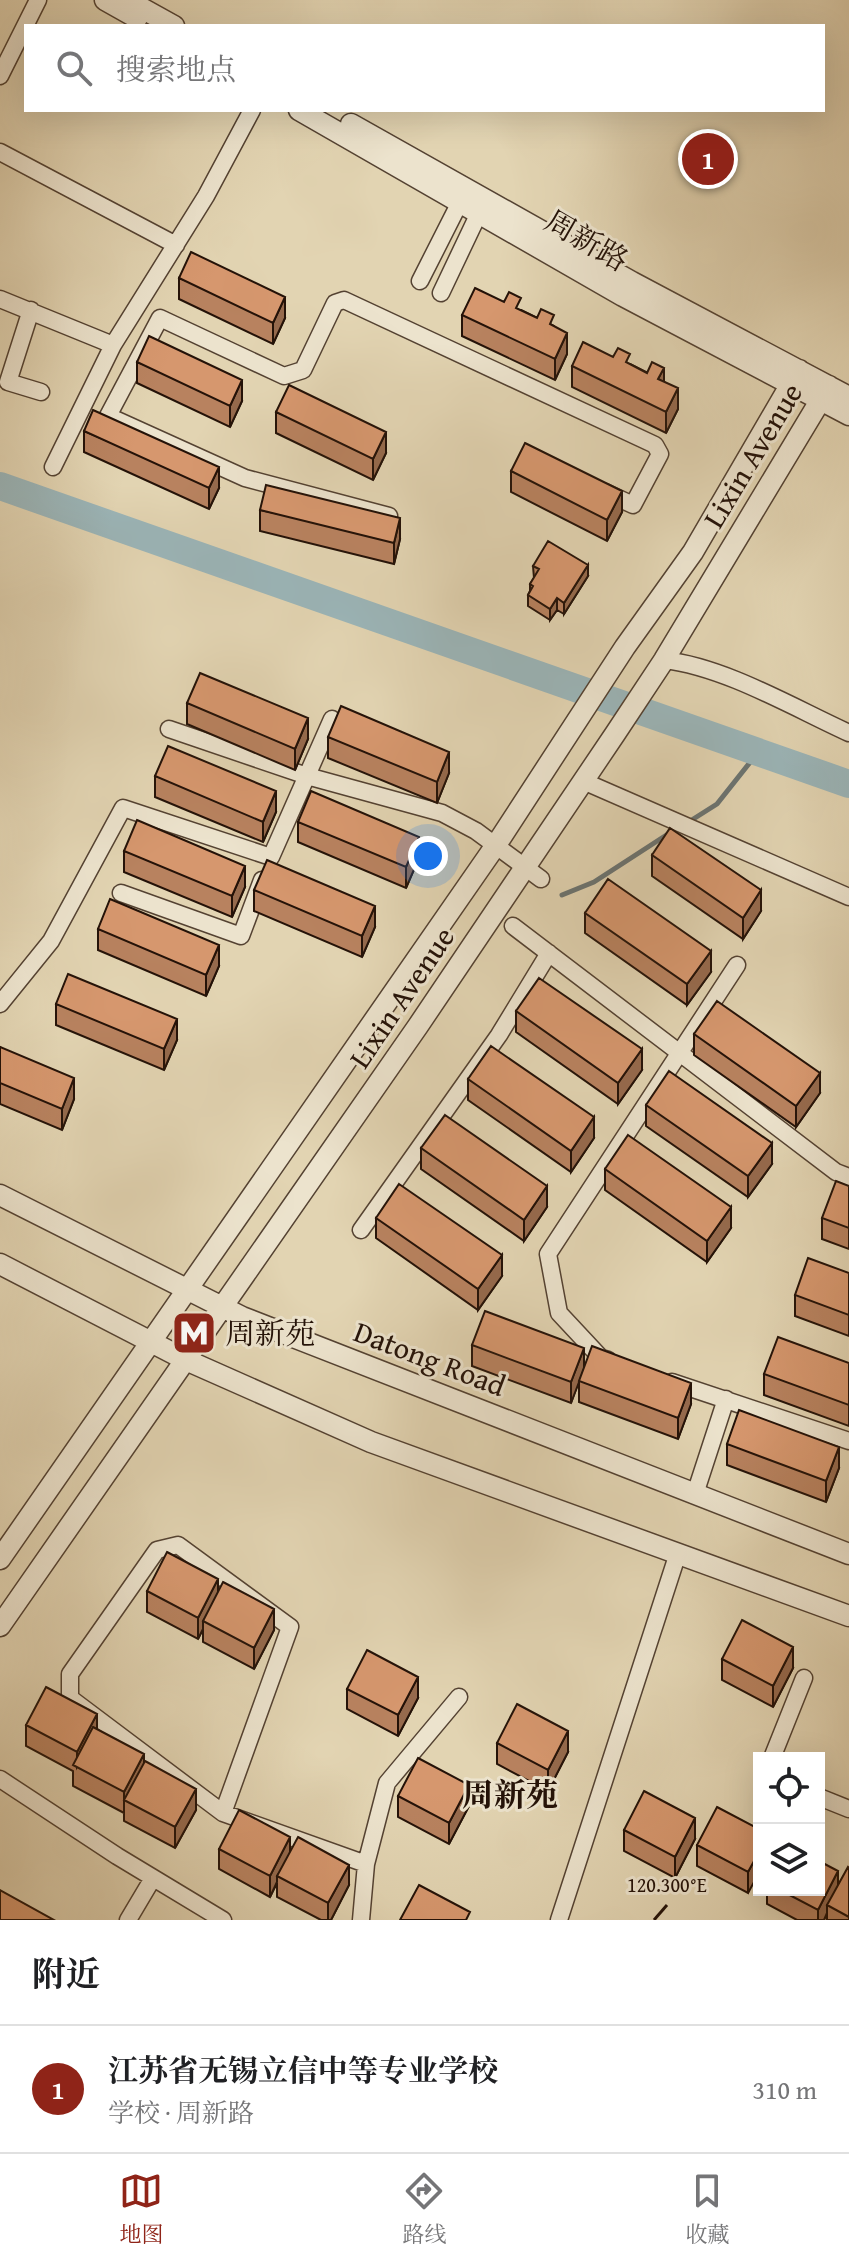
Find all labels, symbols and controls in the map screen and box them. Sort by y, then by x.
search box [24,24,825,112]
icon: search [52,46,96,90]
text: 搜索地点 [116,47,236,91]
pin: 1 [682,129,734,189]
street label: 周新路 [537,198,637,282]
street label: Lixin Avenue [691,374,813,536]
your location [408,836,448,876]
street label: Lixin Avenue [337,917,465,1077]
metro station icon: 周新苑 [170,1309,218,1357]
street label: Datong Road [348,1309,512,1407]
place label: 周新苑 [225,1311,315,1355]
map controls [753,1752,825,1896]
button: locate [753,1752,825,1824]
district label: 周新苑 [462,1771,558,1818]
button: layers [753,1824,825,1896]
text: 120.300°E [627,1870,707,1899]
text: 附近 [32,1949,100,1998]
text: 江苏省无锡立信中等专业学校 [108,2048,498,2092]
text: 1 [51,2070,65,2109]
text: 310 m [752,2070,817,2109]
text: 学校 · 周新路 [108,2093,254,2132]
tab: 地图 [119,2169,164,2250]
tab: 路线 [402,2169,447,2250]
tab: 收藏 [685,2169,730,2250]

